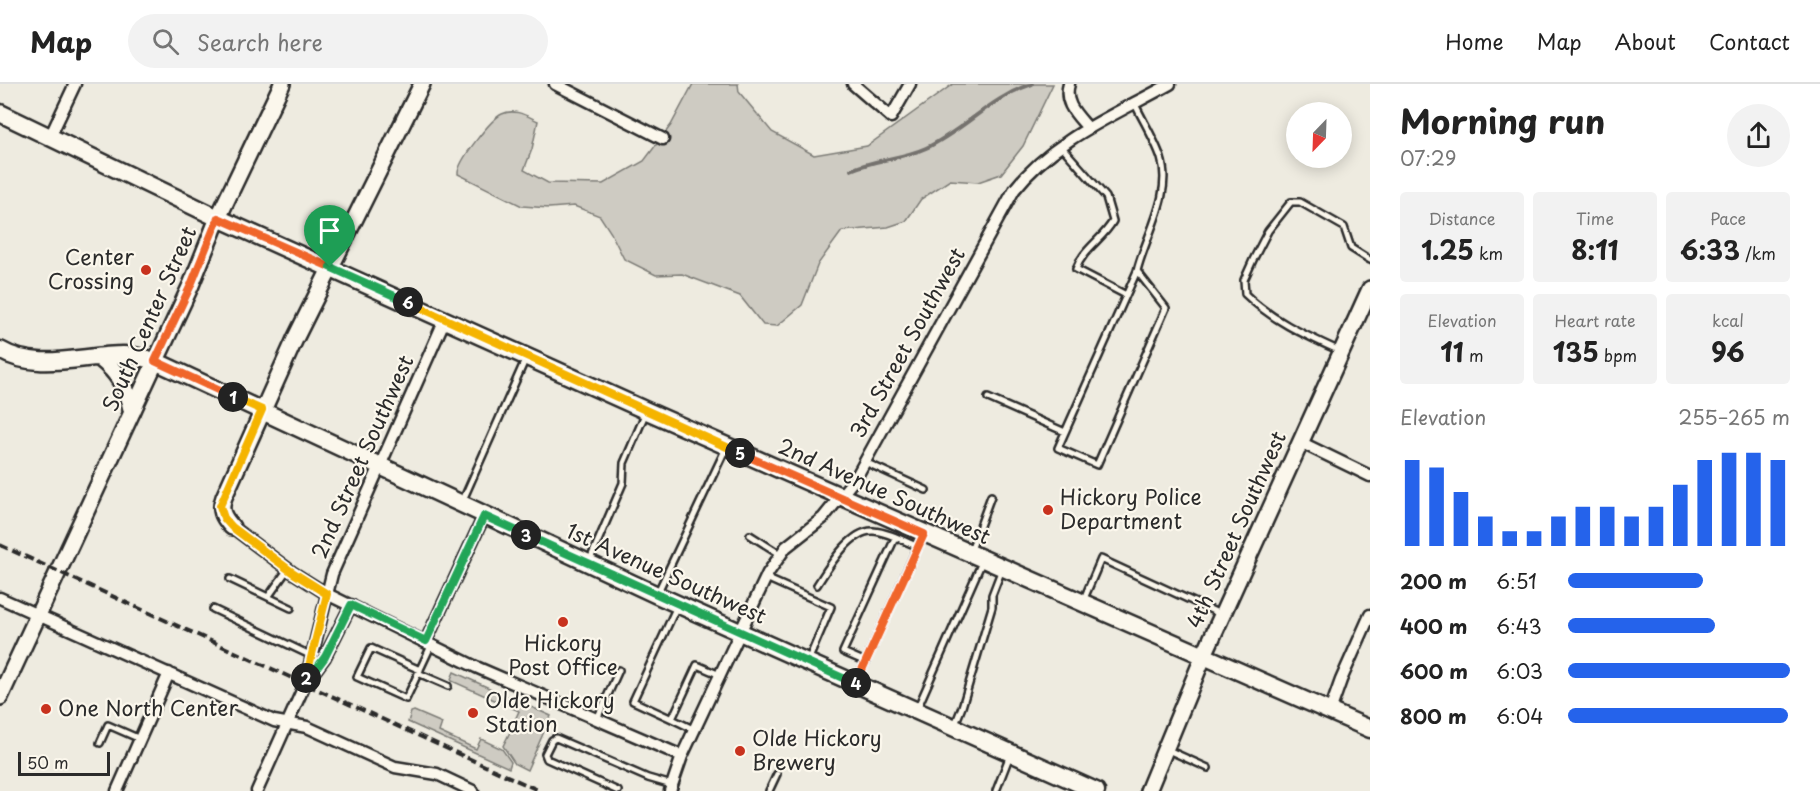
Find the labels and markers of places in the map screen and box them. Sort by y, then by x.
pin [304,205,355,267]
place label: Center Crossing [48,240,134,296]
marker: Center Crossing [139,263,153,277]
pin: 6 [393,287,423,317]
pin: 1 [218,382,248,412]
pin: 5 [725,438,755,468]
place label: Hickory Police Department [1060,480,1202,536]
marker: Hickory Police Department [1041,503,1055,517]
pin: 3 [511,520,541,550]
marker: Hickory Post Office [556,615,570,629]
place label: Hickory Post Office [508,626,618,682]
pin: 2 [291,663,321,693]
pin: 4 [841,668,871,698]
place label: Olde Hickory Station [485,683,615,739]
place label: One North Center [58,691,238,723]
marker: One North Center [39,702,53,716]
marker: Olde Hickory Station [466,706,480,720]
place label: Olde Hickory Brewery [752,721,882,777]
marker: Olde Hickory Brewery [733,744,747,758]

